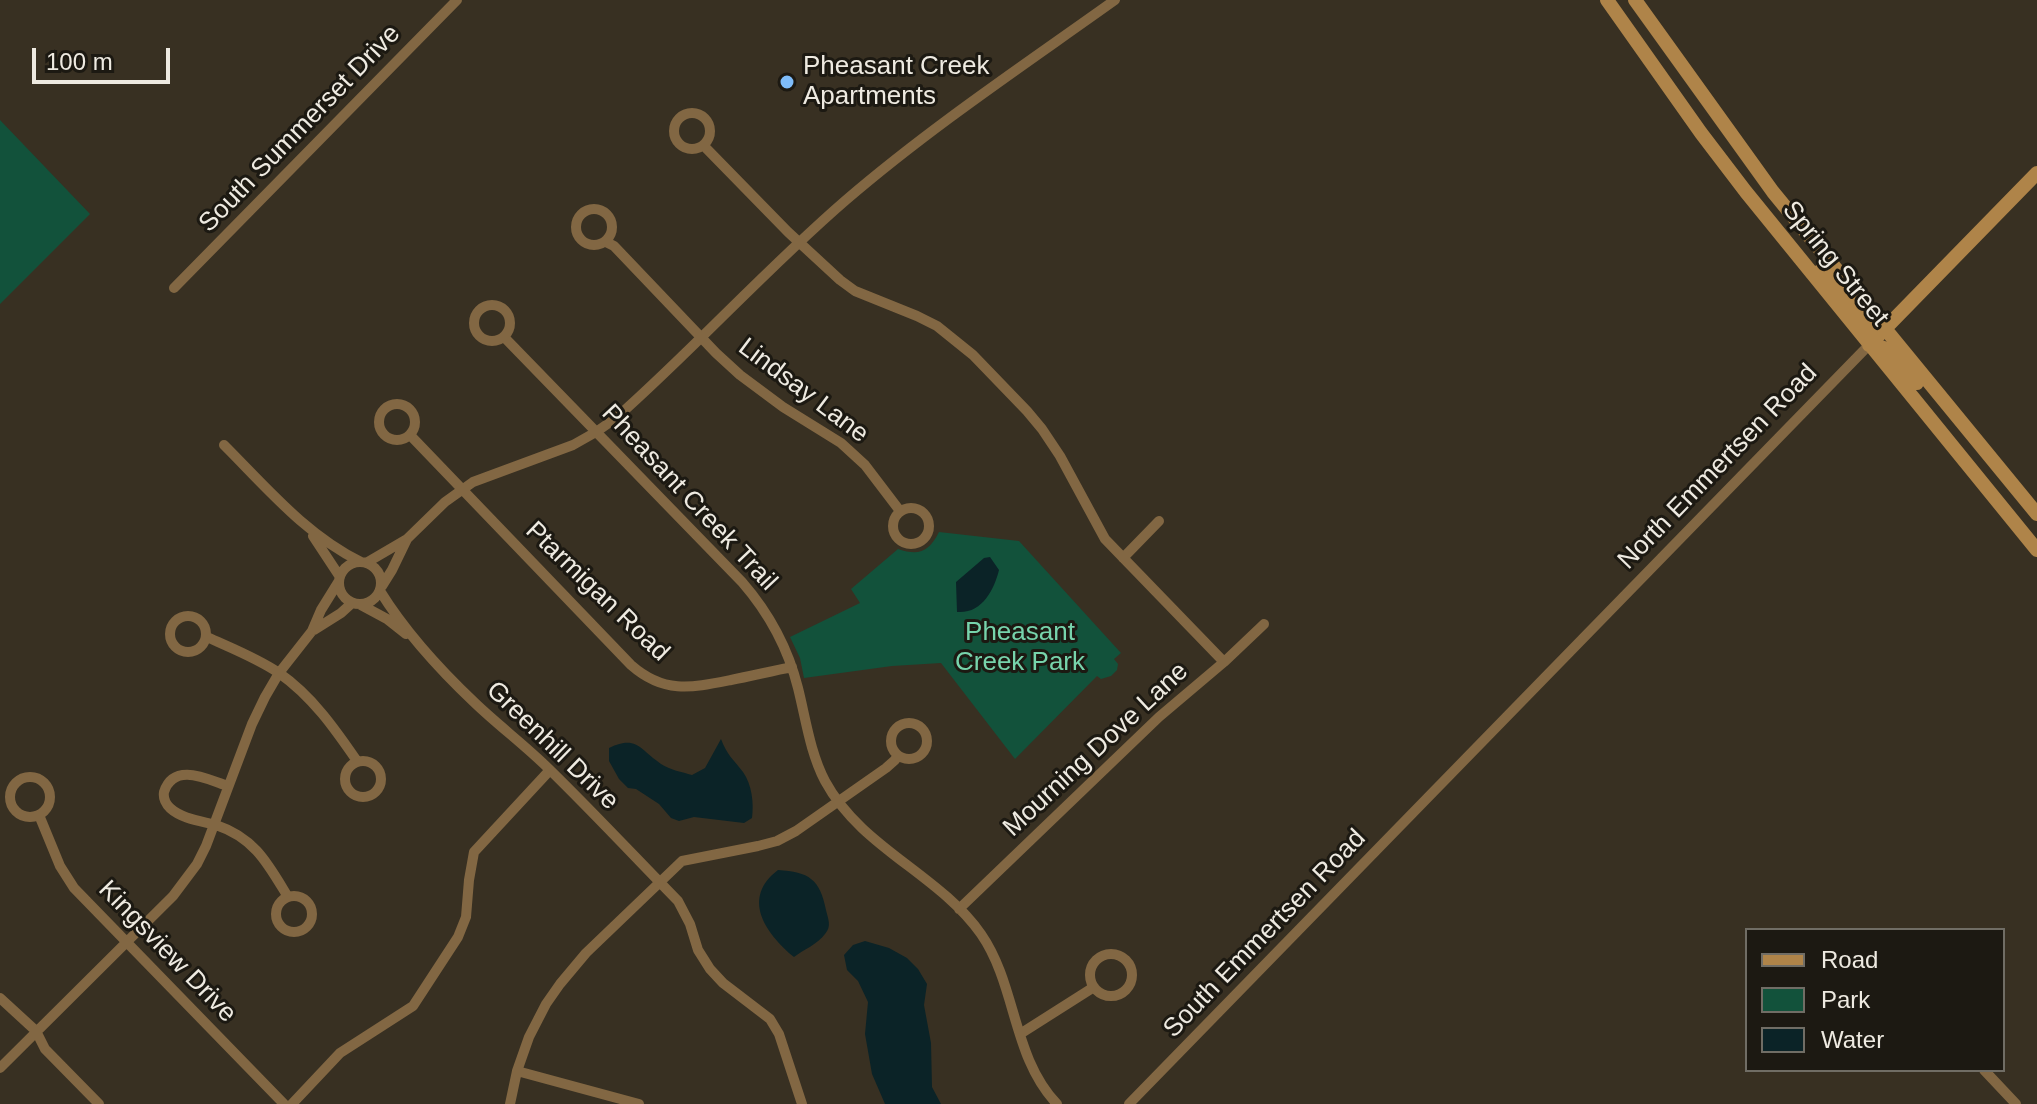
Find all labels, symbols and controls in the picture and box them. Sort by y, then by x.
street label: South Summerset Drive [193,19,407,239]
scale bar [36,32,174,82]
text: 100 m [46,48,113,75]
place label: Pheasant Creek Apartments [803,51,989,112]
marker: Pheasant Creek Apartments [778,73,796,91]
street label: Spring Street [1775,195,1895,333]
street label: Lindsay Lane [732,332,874,450]
street label: North Emmertsen Road [1612,358,1824,576]
street label: Pheasant Creek Trail [595,398,783,598]
street label: Ptarmigan Road [519,516,675,668]
park label: Pheasant Creek Park [955,617,1085,678]
street label: Mourning Dove Lane [997,656,1195,844]
street label: Greenhill Drive [479,675,625,817]
street label: South Emmertsen Road [1157,823,1373,1045]
street label: Kingsview Drive [92,875,242,1029]
legend [1745,928,2005,1072]
text: Road [1821,946,1878,973]
text: Park [1821,986,1870,1013]
text: Water [1821,1026,1884,1053]

